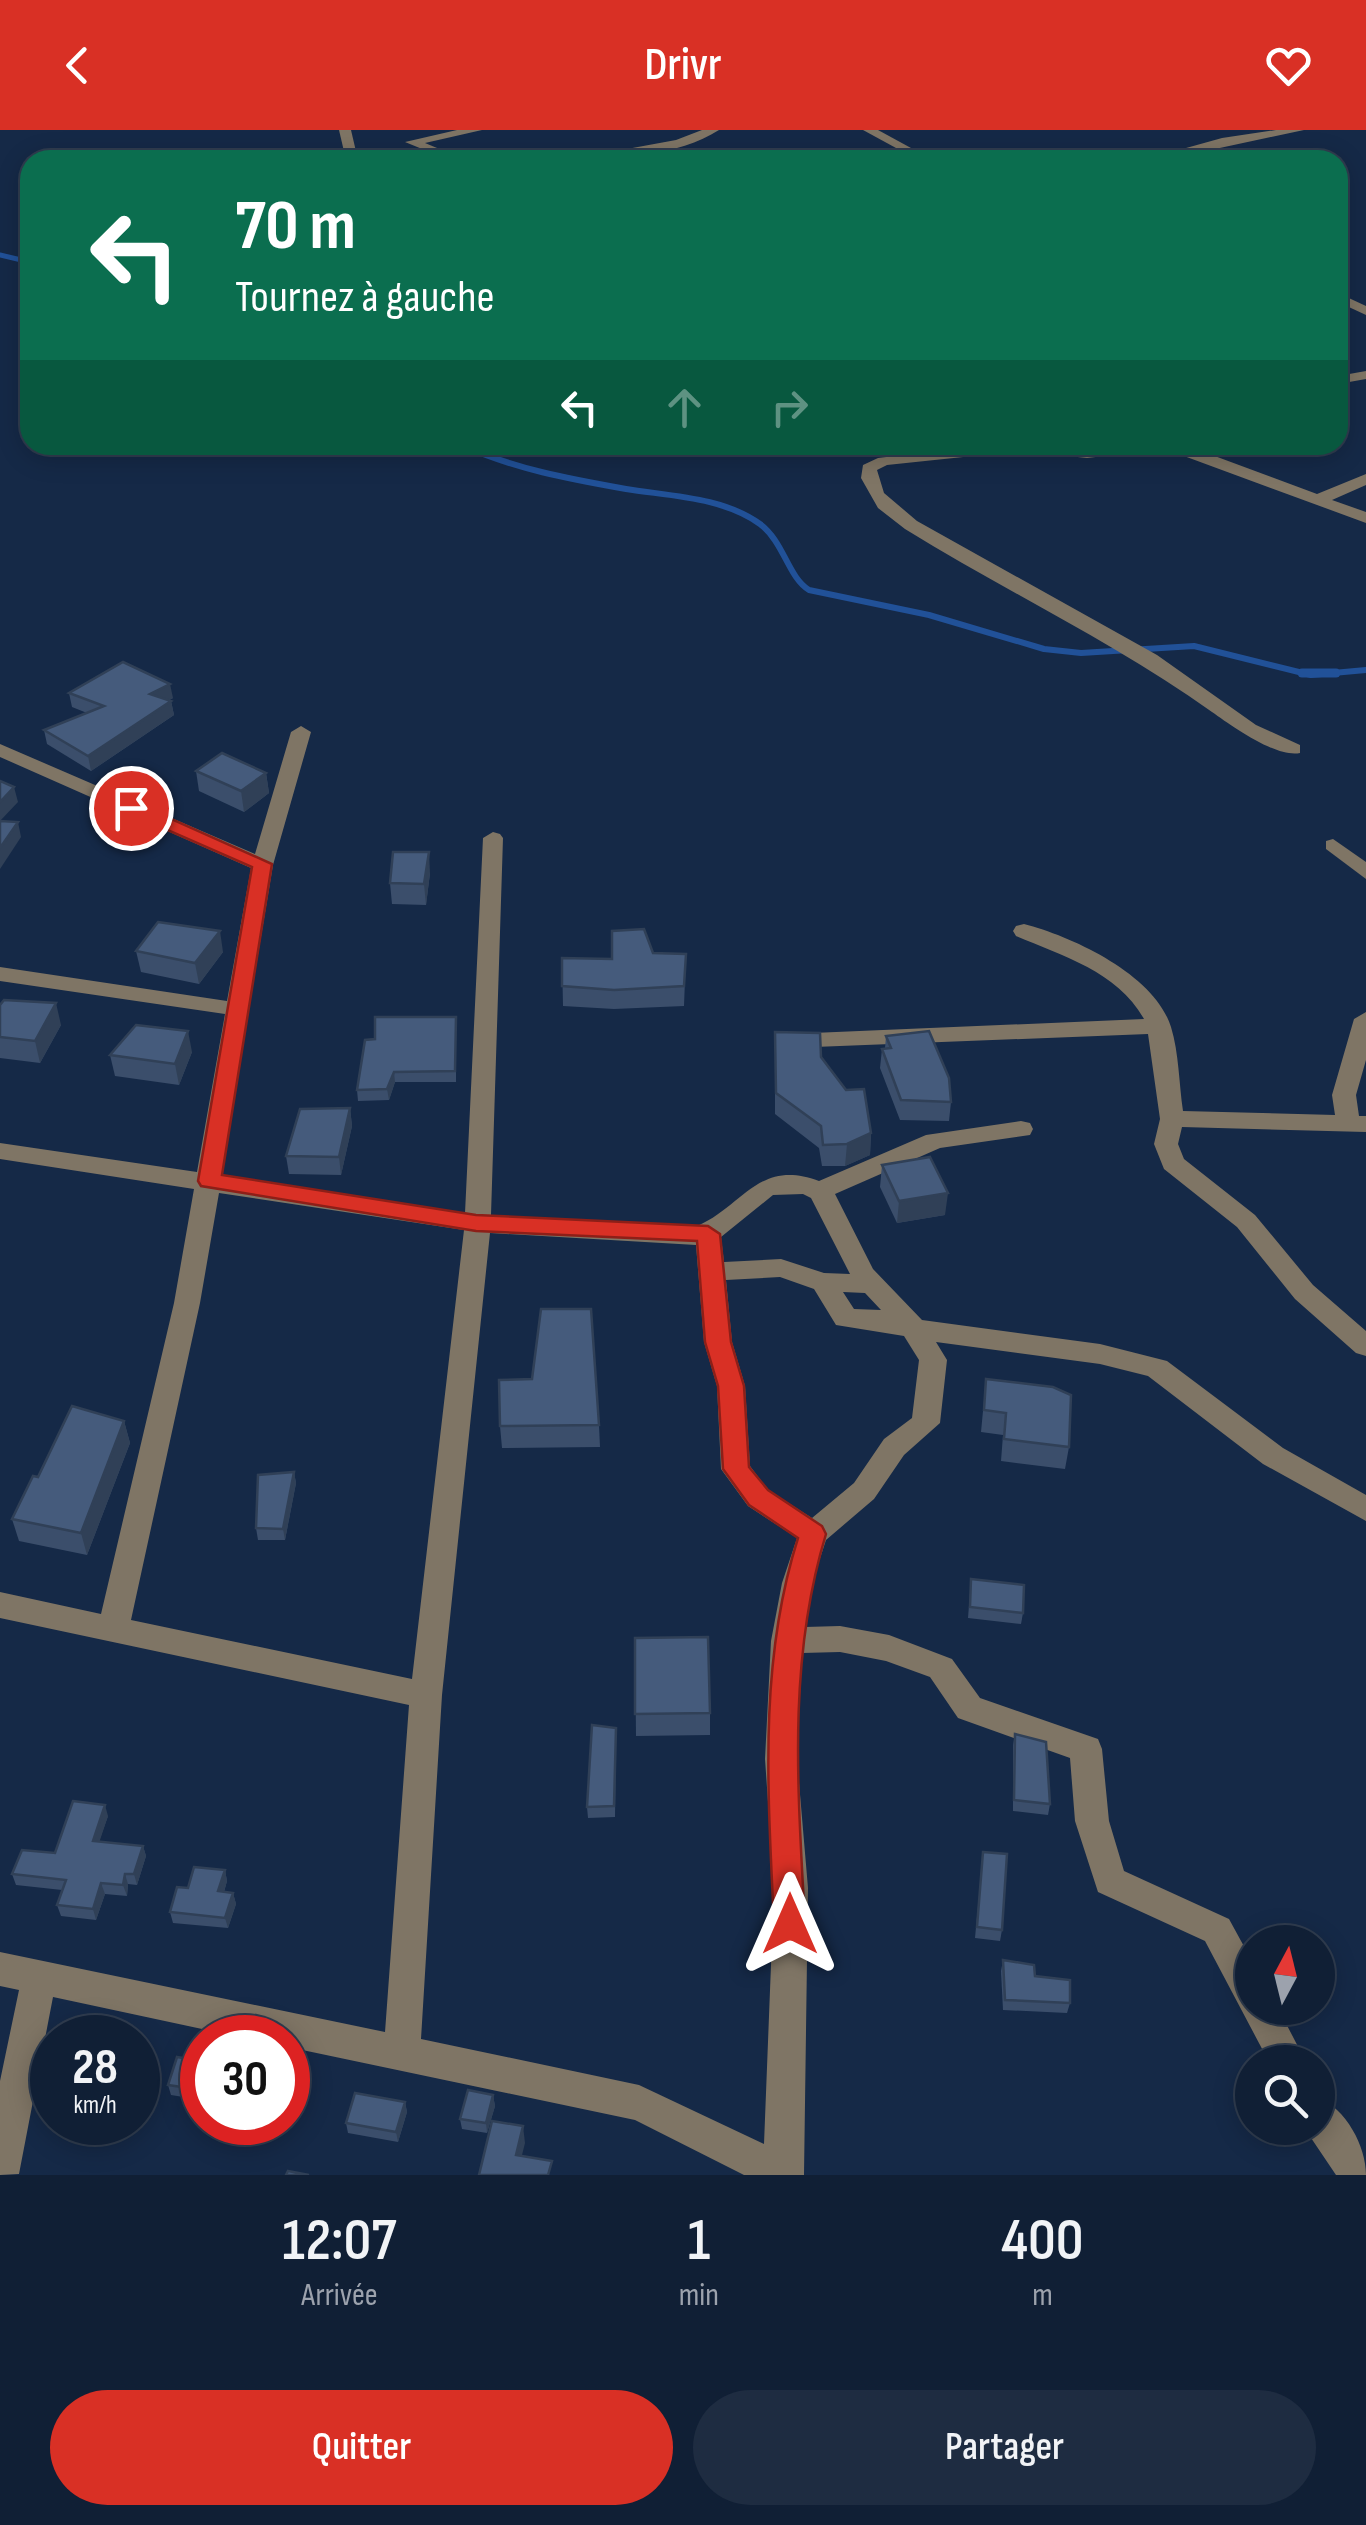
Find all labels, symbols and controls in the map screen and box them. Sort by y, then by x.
icon: back [50,38,105,93]
text: Drivr [645,38,721,93]
icon: heart [1261,38,1316,93]
text: 70 m [235,185,356,269]
icon: left [70,190,200,320]
text: Tournez à gauche [235,270,495,325]
icon: left [552,380,607,435]
icon: ahead [657,380,712,435]
icon: right [762,380,817,435]
pin [89,766,174,851]
icon: arrive [104,781,159,836]
position arrow [738,1872,842,1976]
north arrow [1235,1925,1335,2025]
map controls [1235,1925,1335,2145]
speed limit sign: 30 [180,2015,310,2145]
text: 28 [72,2038,118,2098]
button: search [1235,2045,1335,2145]
text: km/h [73,2090,117,2121]
text: 12:07 [282,2205,397,2277]
text: 1 [688,2205,710,2277]
text: 400 [1001,2205,1084,2277]
text: Arrivée [301,2276,378,2315]
text: min [679,2276,719,2315]
text: m [1032,2276,1053,2315]
button: Quitter [50,2390,673,2505]
button: Partager [693,2390,1316,2505]

